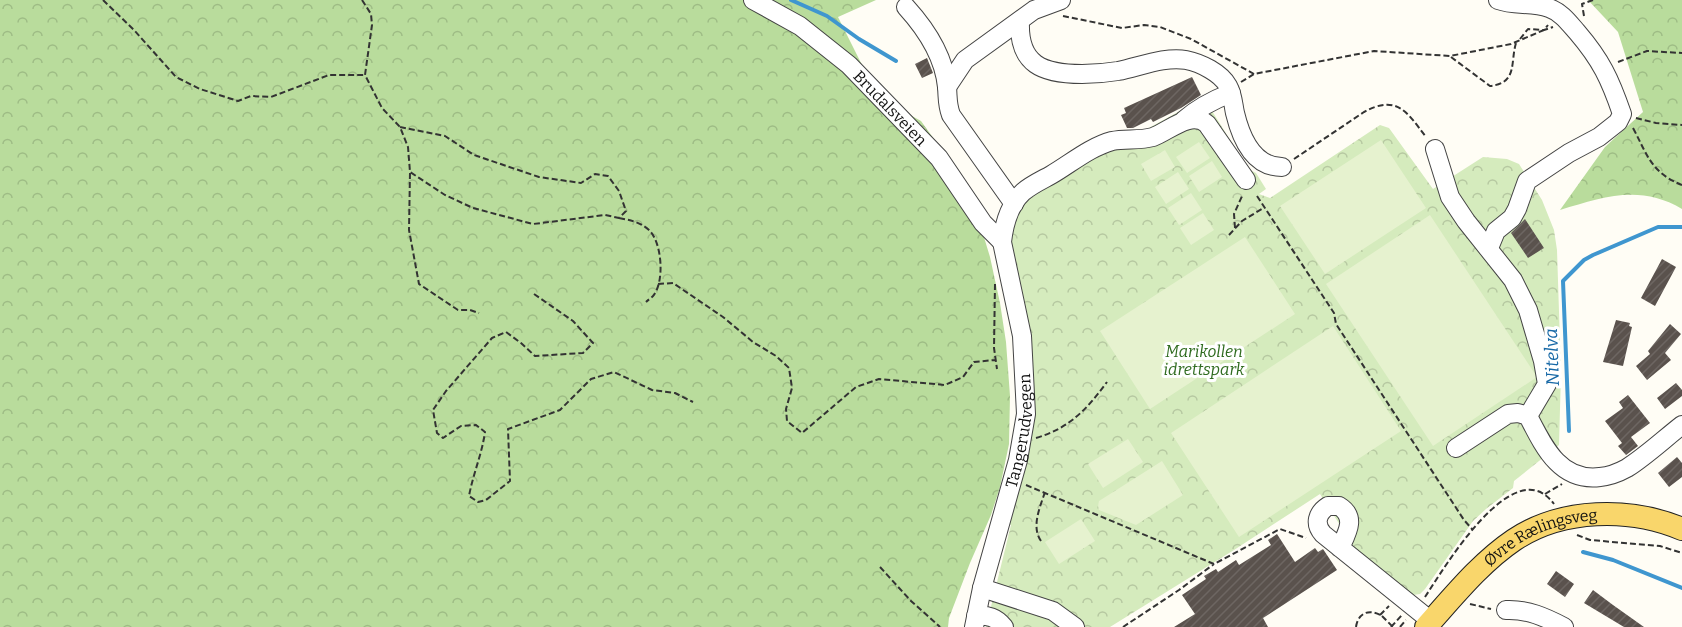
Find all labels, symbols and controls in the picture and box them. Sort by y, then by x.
street label: Brudalsveien [850,66,931,150]
water label: Nitelva [1540,328,1564,386]
park label: Marikollen idrettspark [1164,342,1245,379]
street label: Tangerudvegen [1001,373,1036,490]
street label: Øvre Rælingsveg [1479,505,1598,570]

